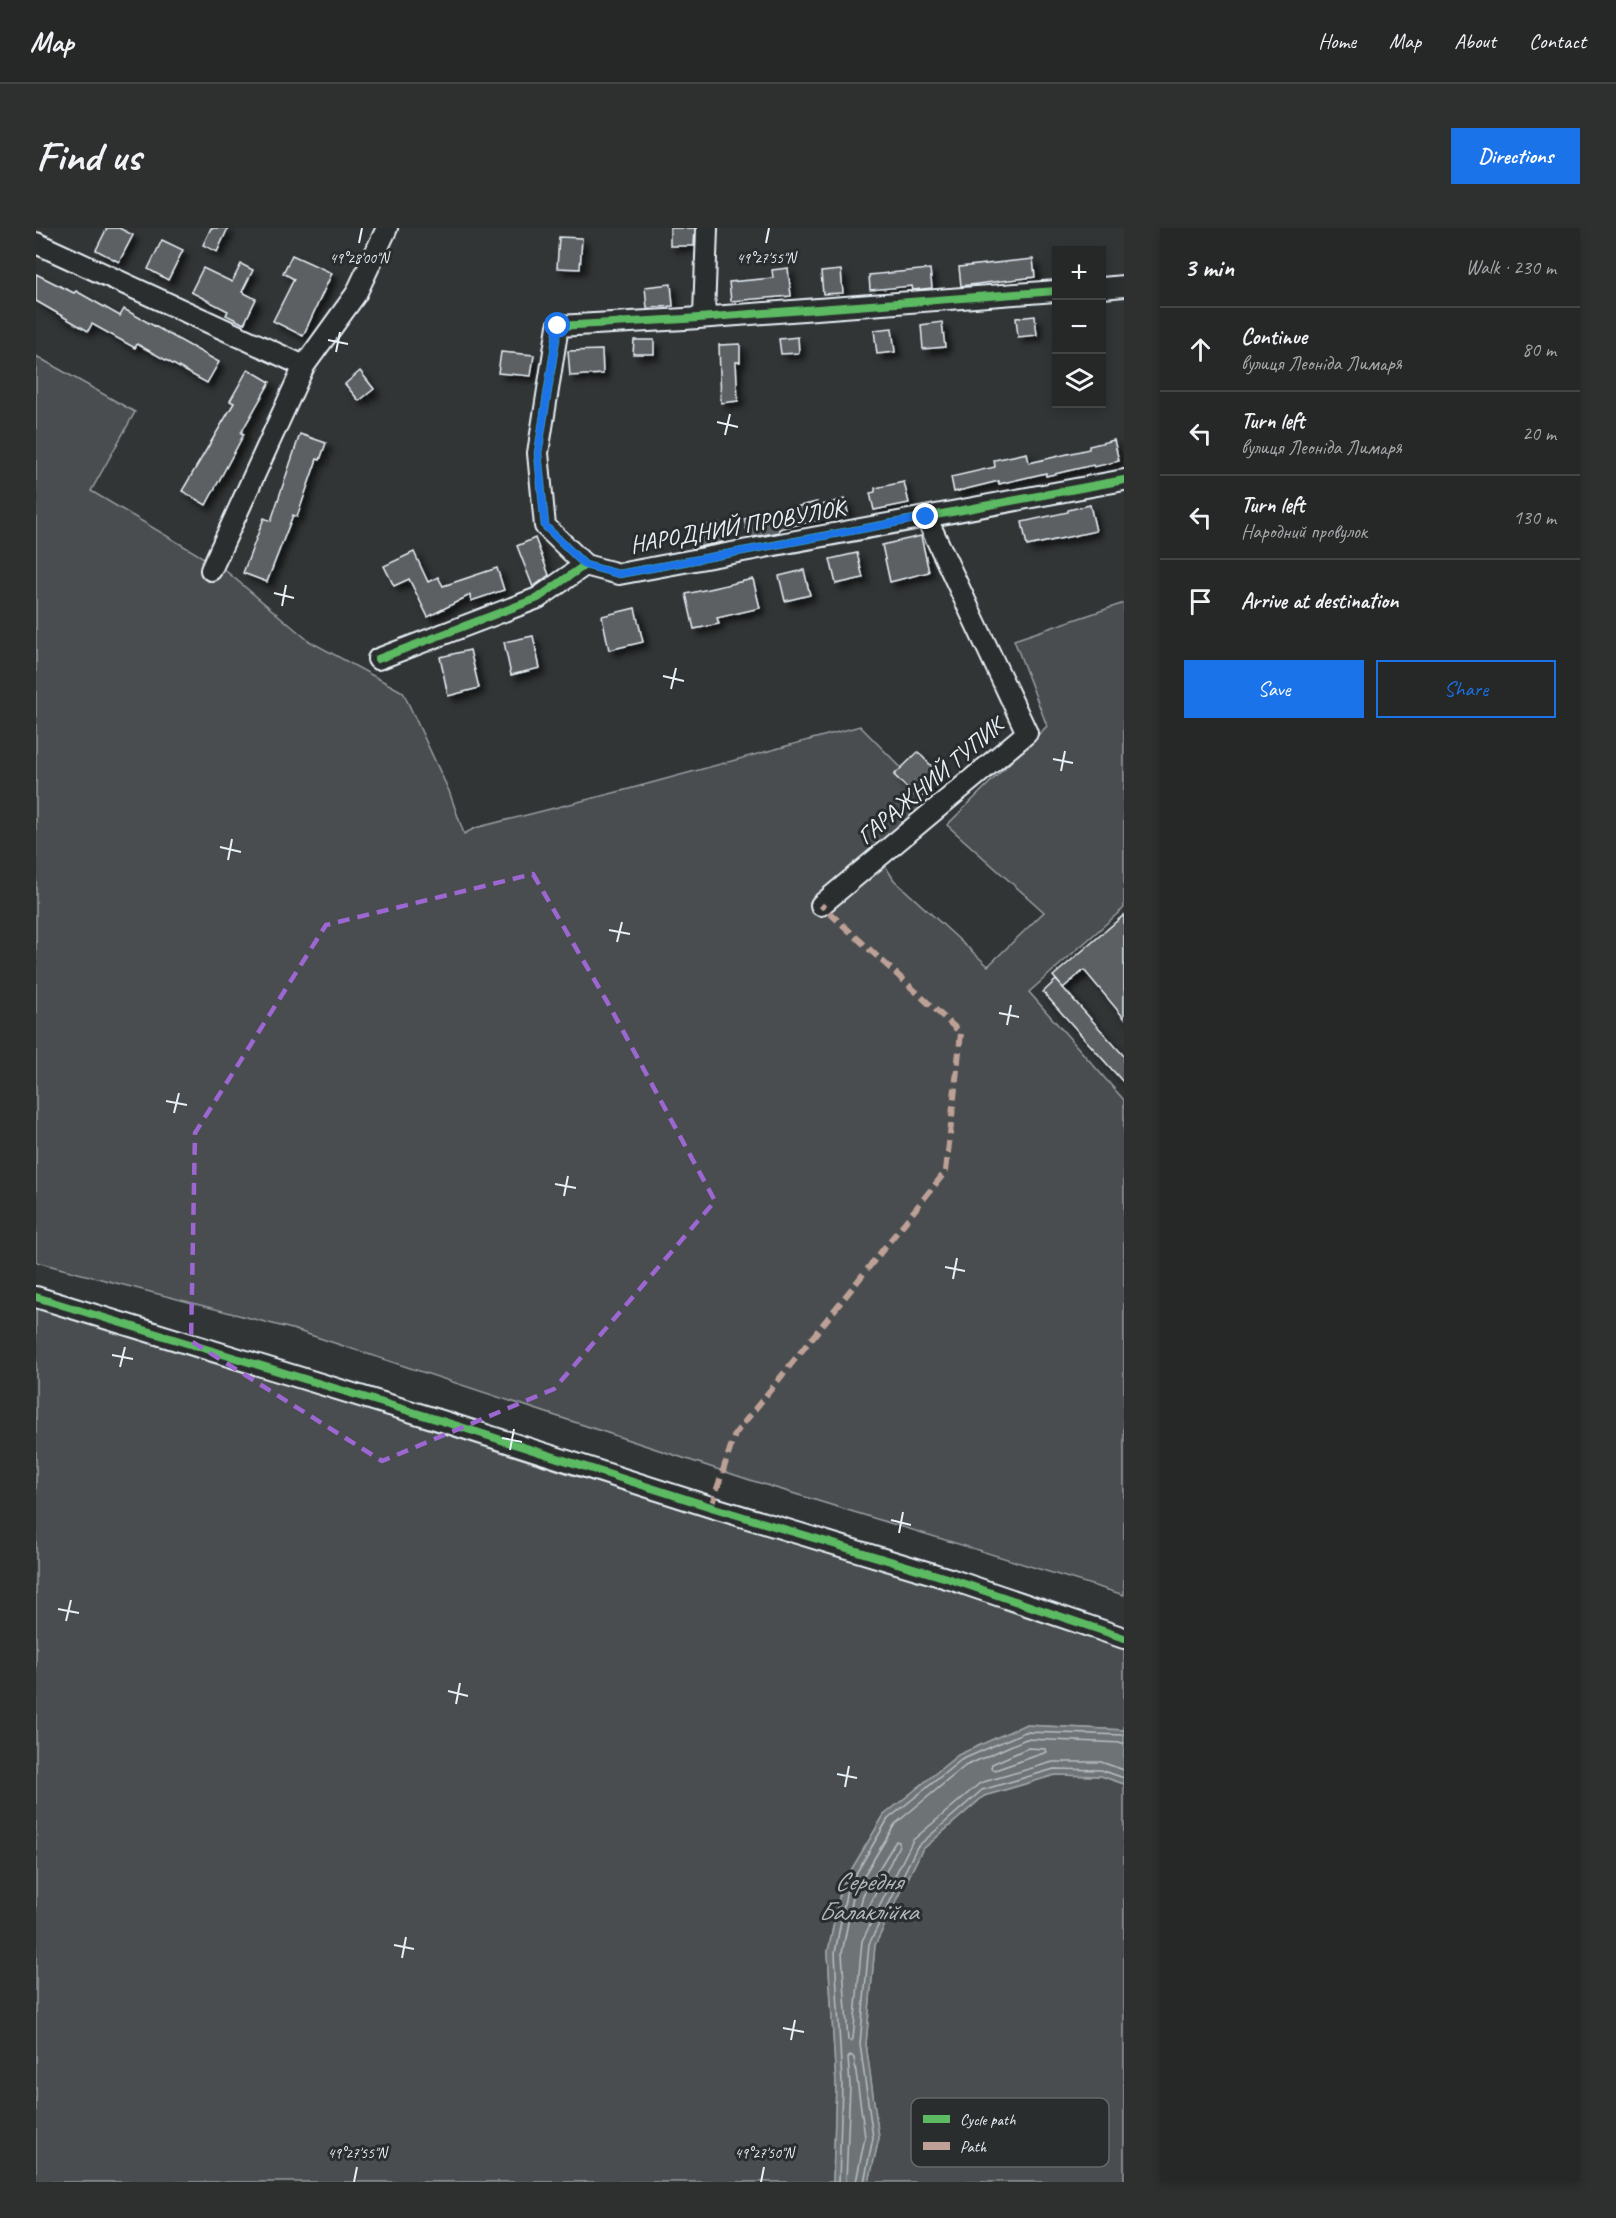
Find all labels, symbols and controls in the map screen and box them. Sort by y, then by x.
text: Map [30,24,73,59]
text: Home [1318,28,1356,54]
text: Map [1389,28,1421,54]
text: About [1454,28,1496,54]
text: Contact [1529,28,1586,54]
button: Directions [1451,128,1580,184]
text: Find us [36,130,141,183]
map controls [1052,246,1106,408]
button: + [1052,246,1106,300]
text: 49°28'00"N [329,249,392,268]
text: 49°27'55"N [736,249,799,268]
text: 3 min [1184,251,1234,284]
text: Walk · 230 m [1466,255,1556,280]
button: − [1052,300,1106,354]
route start [544,312,570,338]
text: Continue [1241,323,1307,351]
icon: ahead [1184,333,1217,366]
text: 80 m [1522,337,1556,362]
text: вулиця Леоніда Лимаря [1241,351,1402,376]
button: layers [1052,354,1106,408]
text: Turn left [1241,407,1305,435]
icon: left [1184,417,1217,450]
text: 20 m [1522,421,1556,446]
text: вулиця Леоніда Лимаря [1241,435,1402,460]
text: Turn left [1241,491,1305,519]
street label: НАРОДНИЙ ПРОВУЛОК [628,492,851,560]
icon: left [1184,501,1217,534]
route end [912,503,938,529]
text: 130 m [1513,505,1556,530]
text: Народний провулок [1241,519,1367,544]
icon: arrive [1184,585,1217,618]
text: Arrive at destination [1241,587,1398,615]
button: Save [1184,660,1364,718]
button: Share [1376,660,1556,718]
street label: ГАРАЖНИЙ ТУПИК [851,708,1012,851]
water label: Середня Балаклійка [818,1865,920,1928]
legend [911,2098,1109,2167]
text: Cycle path [960,2110,1016,2130]
text: Path [960,2137,987,2157]
text: 49°27'55"N [327,2144,390,2163]
text: 49°27'50"N [734,2144,797,2163]

